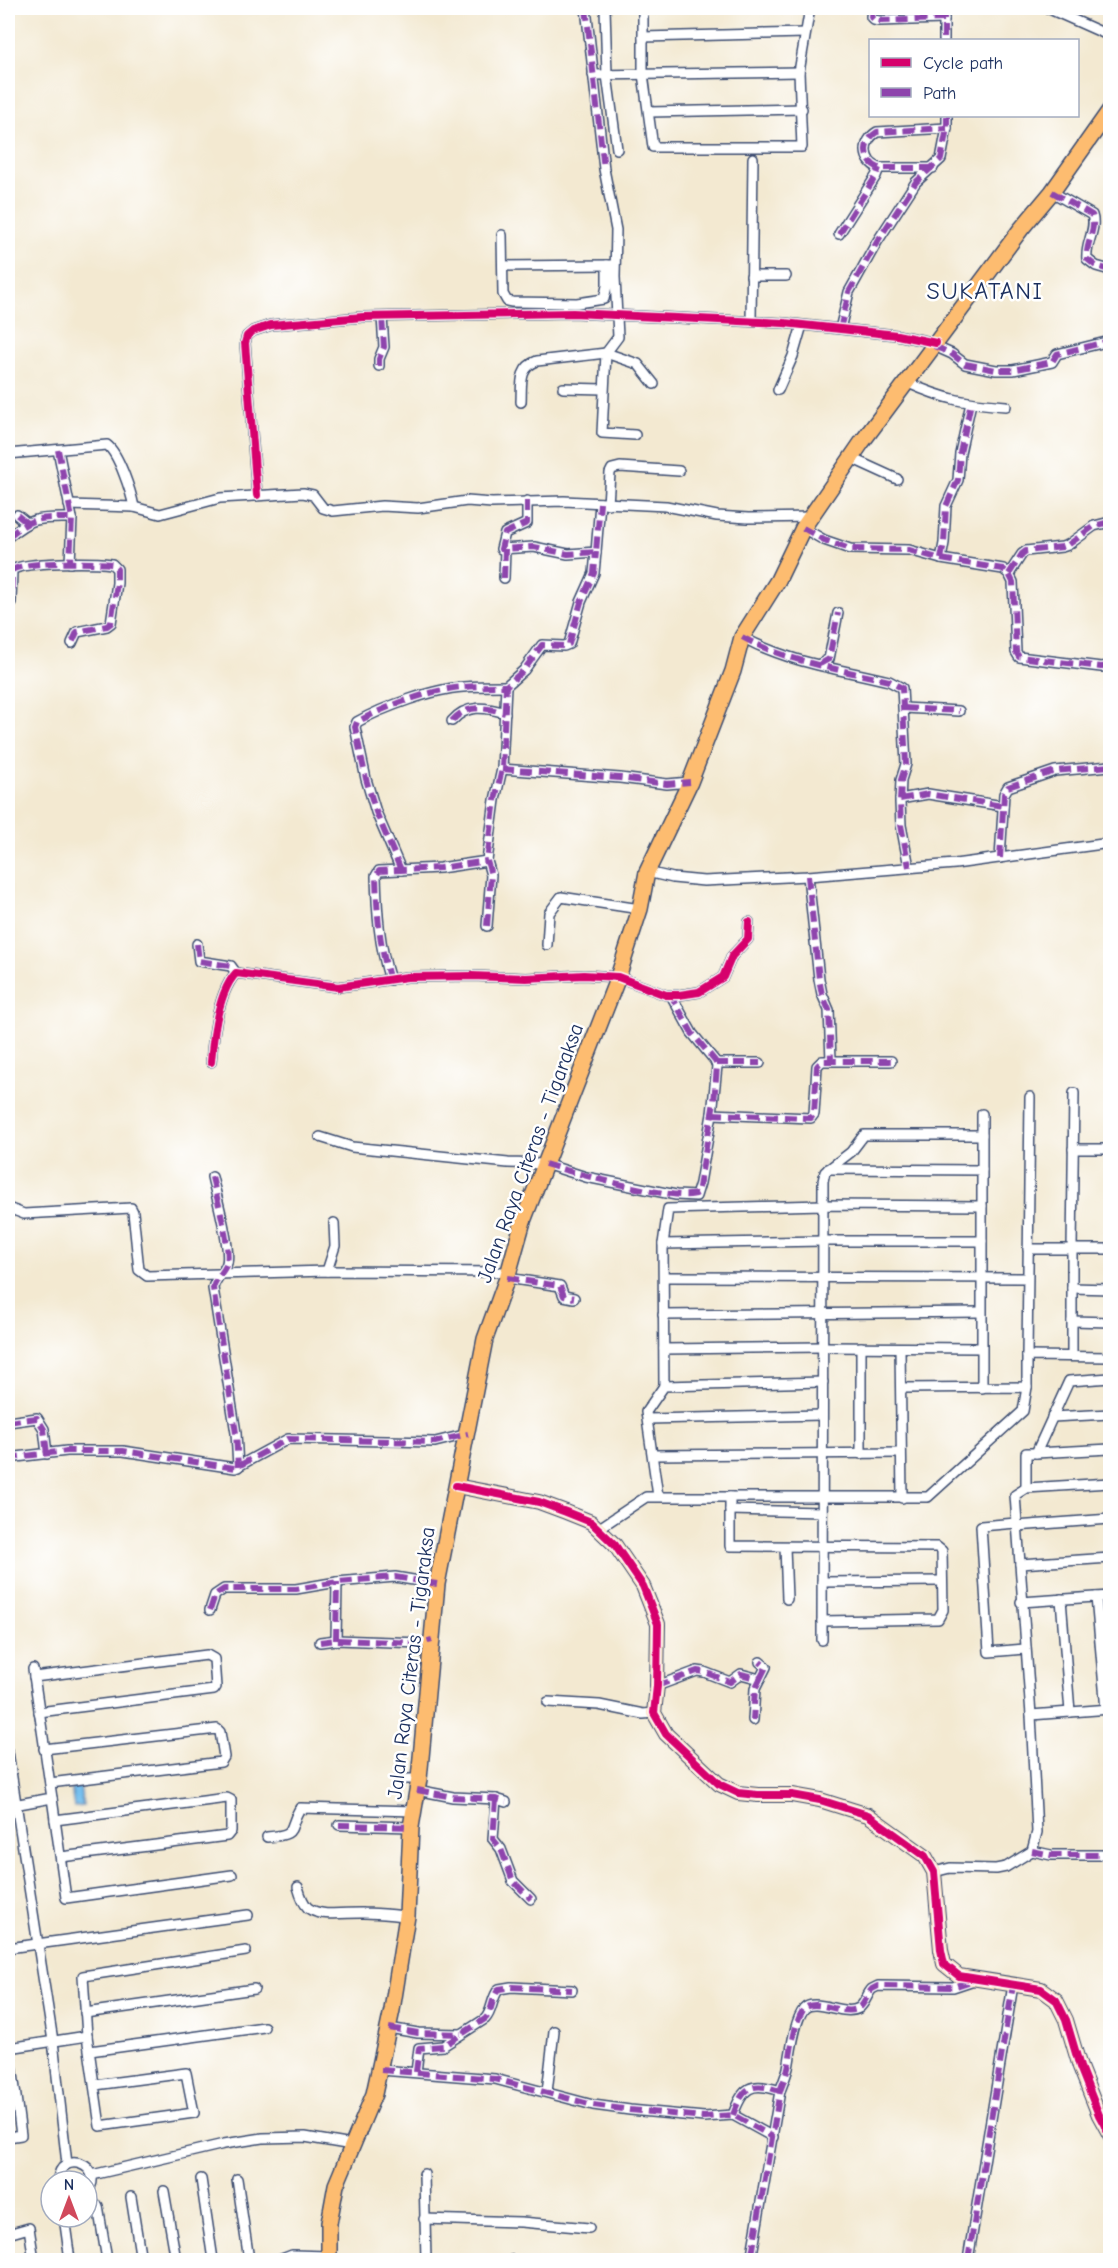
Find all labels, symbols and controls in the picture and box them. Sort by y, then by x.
legend [869,39,1079,117]
text: Cycle path [923,53,1003,74]
text: Path [923,83,956,104]
district label: SUKATANI [927,277,1044,305]
street label: Jalan Raya Citeras - Tigaraksa [472,1020,588,1286]
street label: Jalan Raya Citeras - Tigaraksa [382,1525,440,1801]
north arrow [39,2169,99,2229]
text: N [64,2176,74,2194]

